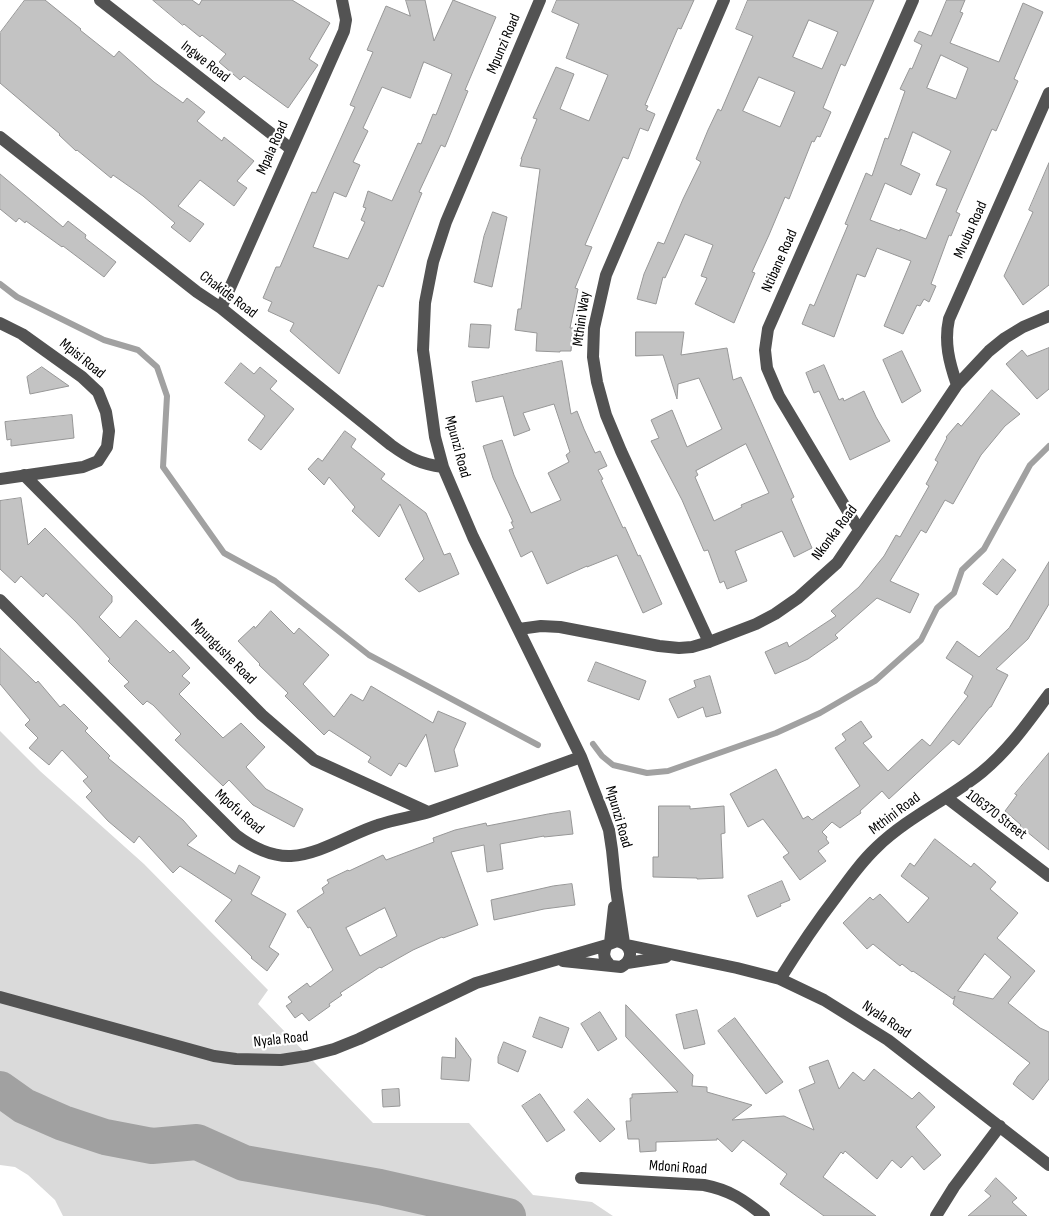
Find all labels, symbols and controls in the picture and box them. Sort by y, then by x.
street label: Mpunzi Road [483,11,525,77]
street label: Ingwe Road [177,37,233,87]
street label: Mpala Road [253,118,293,178]
street label: Mvubu Road [950,199,992,261]
street label: Ntibane Road [758,227,802,295]
street label: Chakide Road [196,267,260,323]
street label: Mthini Way [569,290,595,348]
street label: Mpisi Road [56,335,108,383]
street label: Mpunzi Road [440,414,474,480]
street label: Nkonka Road [808,502,862,564]
street label: Mpungushe Road [186,615,260,689]
street label: Mpunzi Road [601,784,635,850]
street label: Mpofu Road [211,786,267,838]
street label: 106370 Street [962,786,1030,844]
street label: Mthini Road [866,789,924,839]
street label: Nyala Road [858,997,914,1043]
street label: Nyala Road [253,1028,309,1052]
street label: Mdoni Road [648,1157,708,1179]

